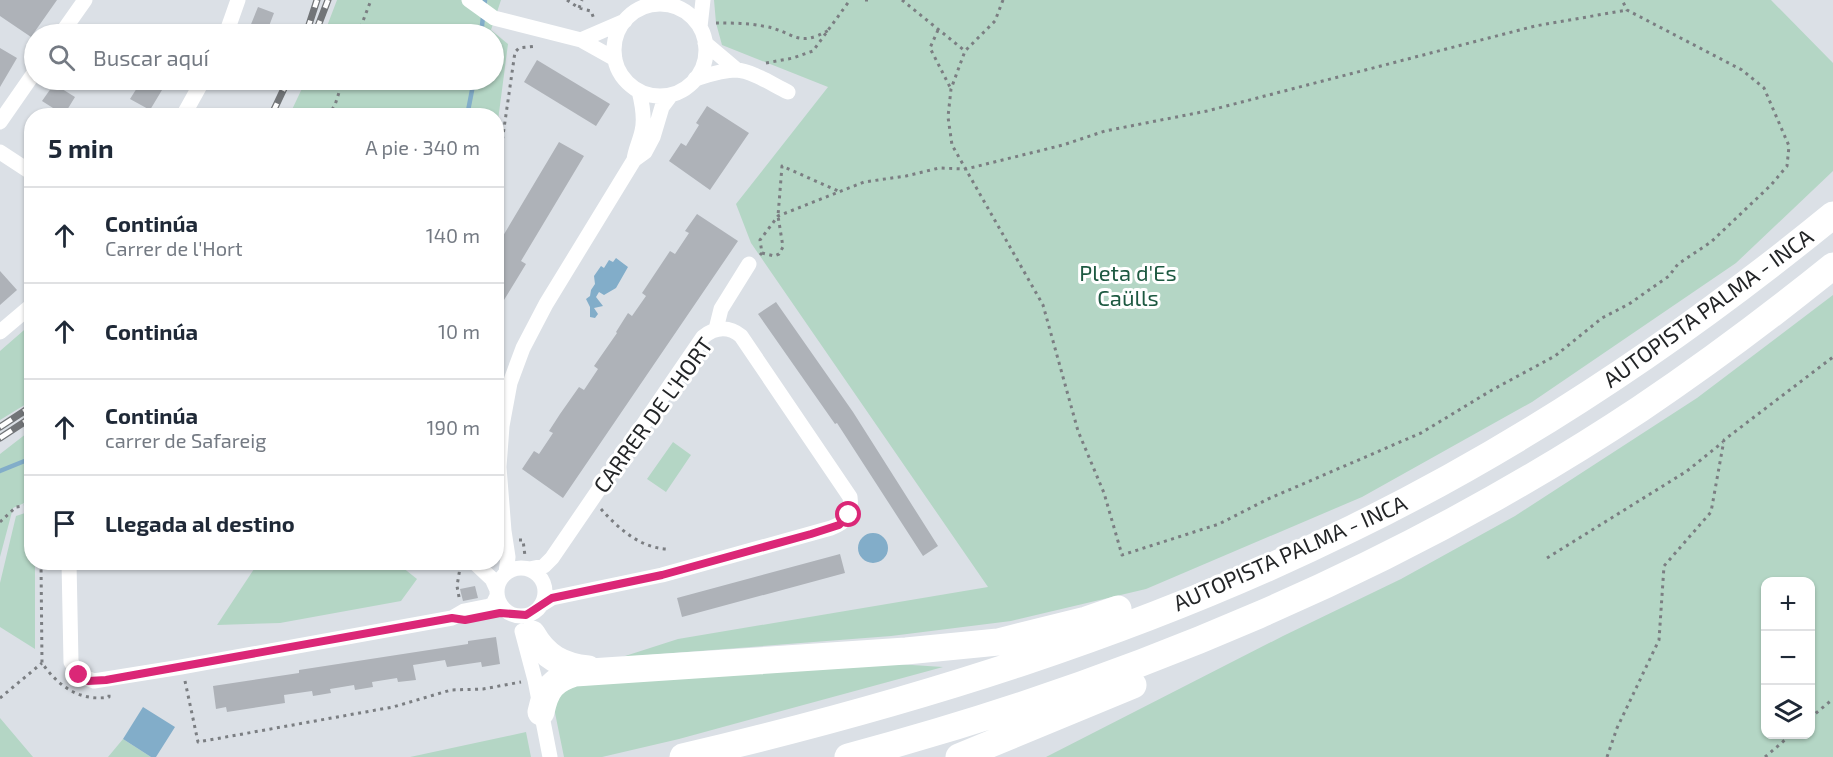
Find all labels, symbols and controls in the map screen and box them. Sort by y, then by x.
search box [24,24,504,90]
icon: search [45,41,78,74]
text: Buscar aquí [93,44,209,70]
text: 5 min [48,132,114,163]
text: A pie · 340 m [365,135,480,159]
text: Continúa [105,210,198,236]
icon: ahead [48,219,81,252]
street label: AUTOPISTA PALMA - INCA [1597,222,1818,392]
text: 140 m [426,223,480,247]
text: Carrer de l'Hort [105,236,243,260]
park label: Pleta d'Es Caülls [1079,259,1177,310]
icon: ahead [48,315,81,348]
text: Continúa [105,318,198,344]
text: 10 m [438,319,480,343]
street label: CARRER DE L'HORT [587,332,717,497]
text: Continúa [105,402,198,428]
icon: ahead [48,411,81,444]
text: 190 m [427,415,480,439]
text: carrer de Safareig [105,428,266,452]
street label: AUTOPISTA PALMA - INCA [1169,489,1411,615]
route start [835,501,861,527]
icon: arrive [48,507,81,540]
text: Llegada al destino [105,510,295,536]
map controls [1761,577,1815,739]
button: + [1761,577,1815,631]
button: − [1761,631,1815,685]
route end [65,661,91,687]
button: layers [1761,685,1815,739]

